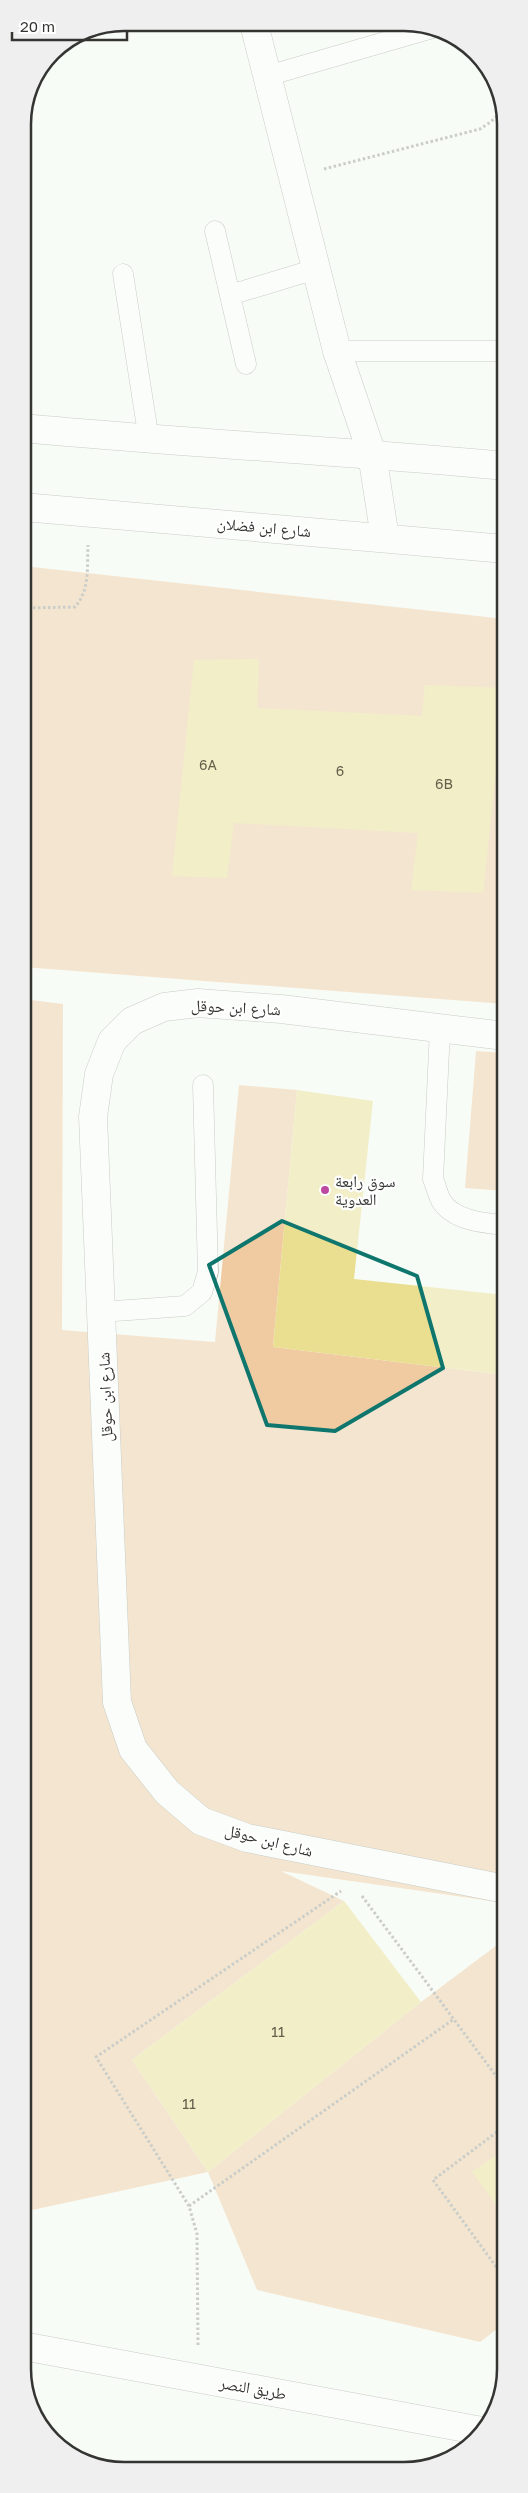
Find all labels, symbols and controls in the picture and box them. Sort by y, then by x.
scale bar [12,10,128,42]
text: 20 m [20,17,55,35]
street label: شارع ابن فضلان [216,513,312,542]
house number: 6A [199,756,218,773]
house number: 6 [336,762,344,779]
house number: 6B [435,775,453,792]
street label: شارع ابن حوقل [191,995,281,1020]
place label: سوق رابعة العدوية [335,1171,396,1209]
marker: سوق رابعة العدوية [319,1184,331,1196]
street label: شارع ابن حوقل [93,1352,118,1442]
street label: شارع ابن حوقل [223,1819,315,1862]
house number: 11 [271,2023,285,2040]
house number: 11 [182,2095,196,2112]
street label: طريق النصر [217,2372,288,2405]

